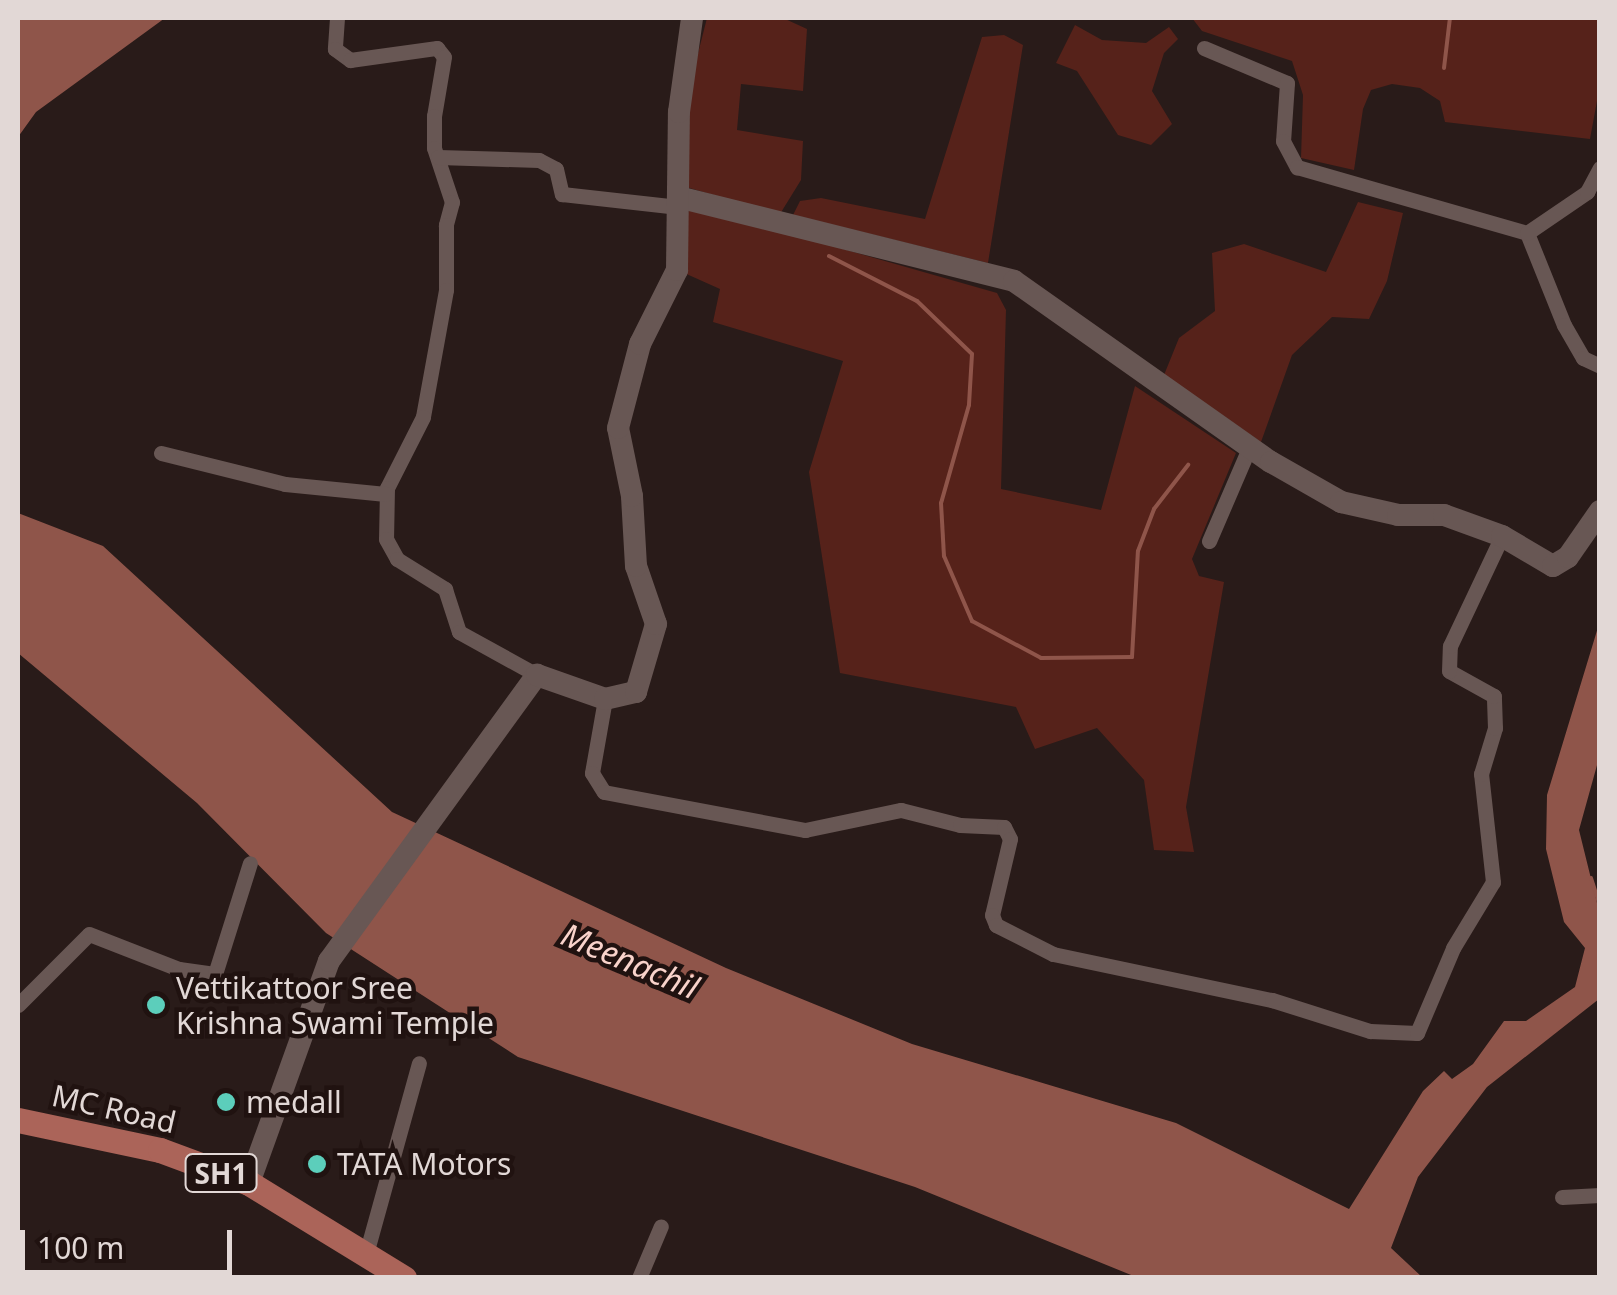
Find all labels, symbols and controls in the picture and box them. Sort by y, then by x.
water label: Meenachil [556,915,704,1007]
place label: Vettikattoor Sree Krishna Swami Temple [176,970,494,1040]
marker: Vettikattoor Sree Krishna Swami Temple [145,994,167,1016]
street label: MC Road [49,1077,179,1141]
place label: medall [246,1084,342,1120]
marker: medall [215,1091,237,1113]
place label: TATA Motors [337,1146,511,1182]
road number: SH1 [184,1150,258,1196]
marker: TATA Motors [306,1153,328,1175]
scale bar [25,1210,238,1272]
text: 100 m [37,1227,124,1268]

